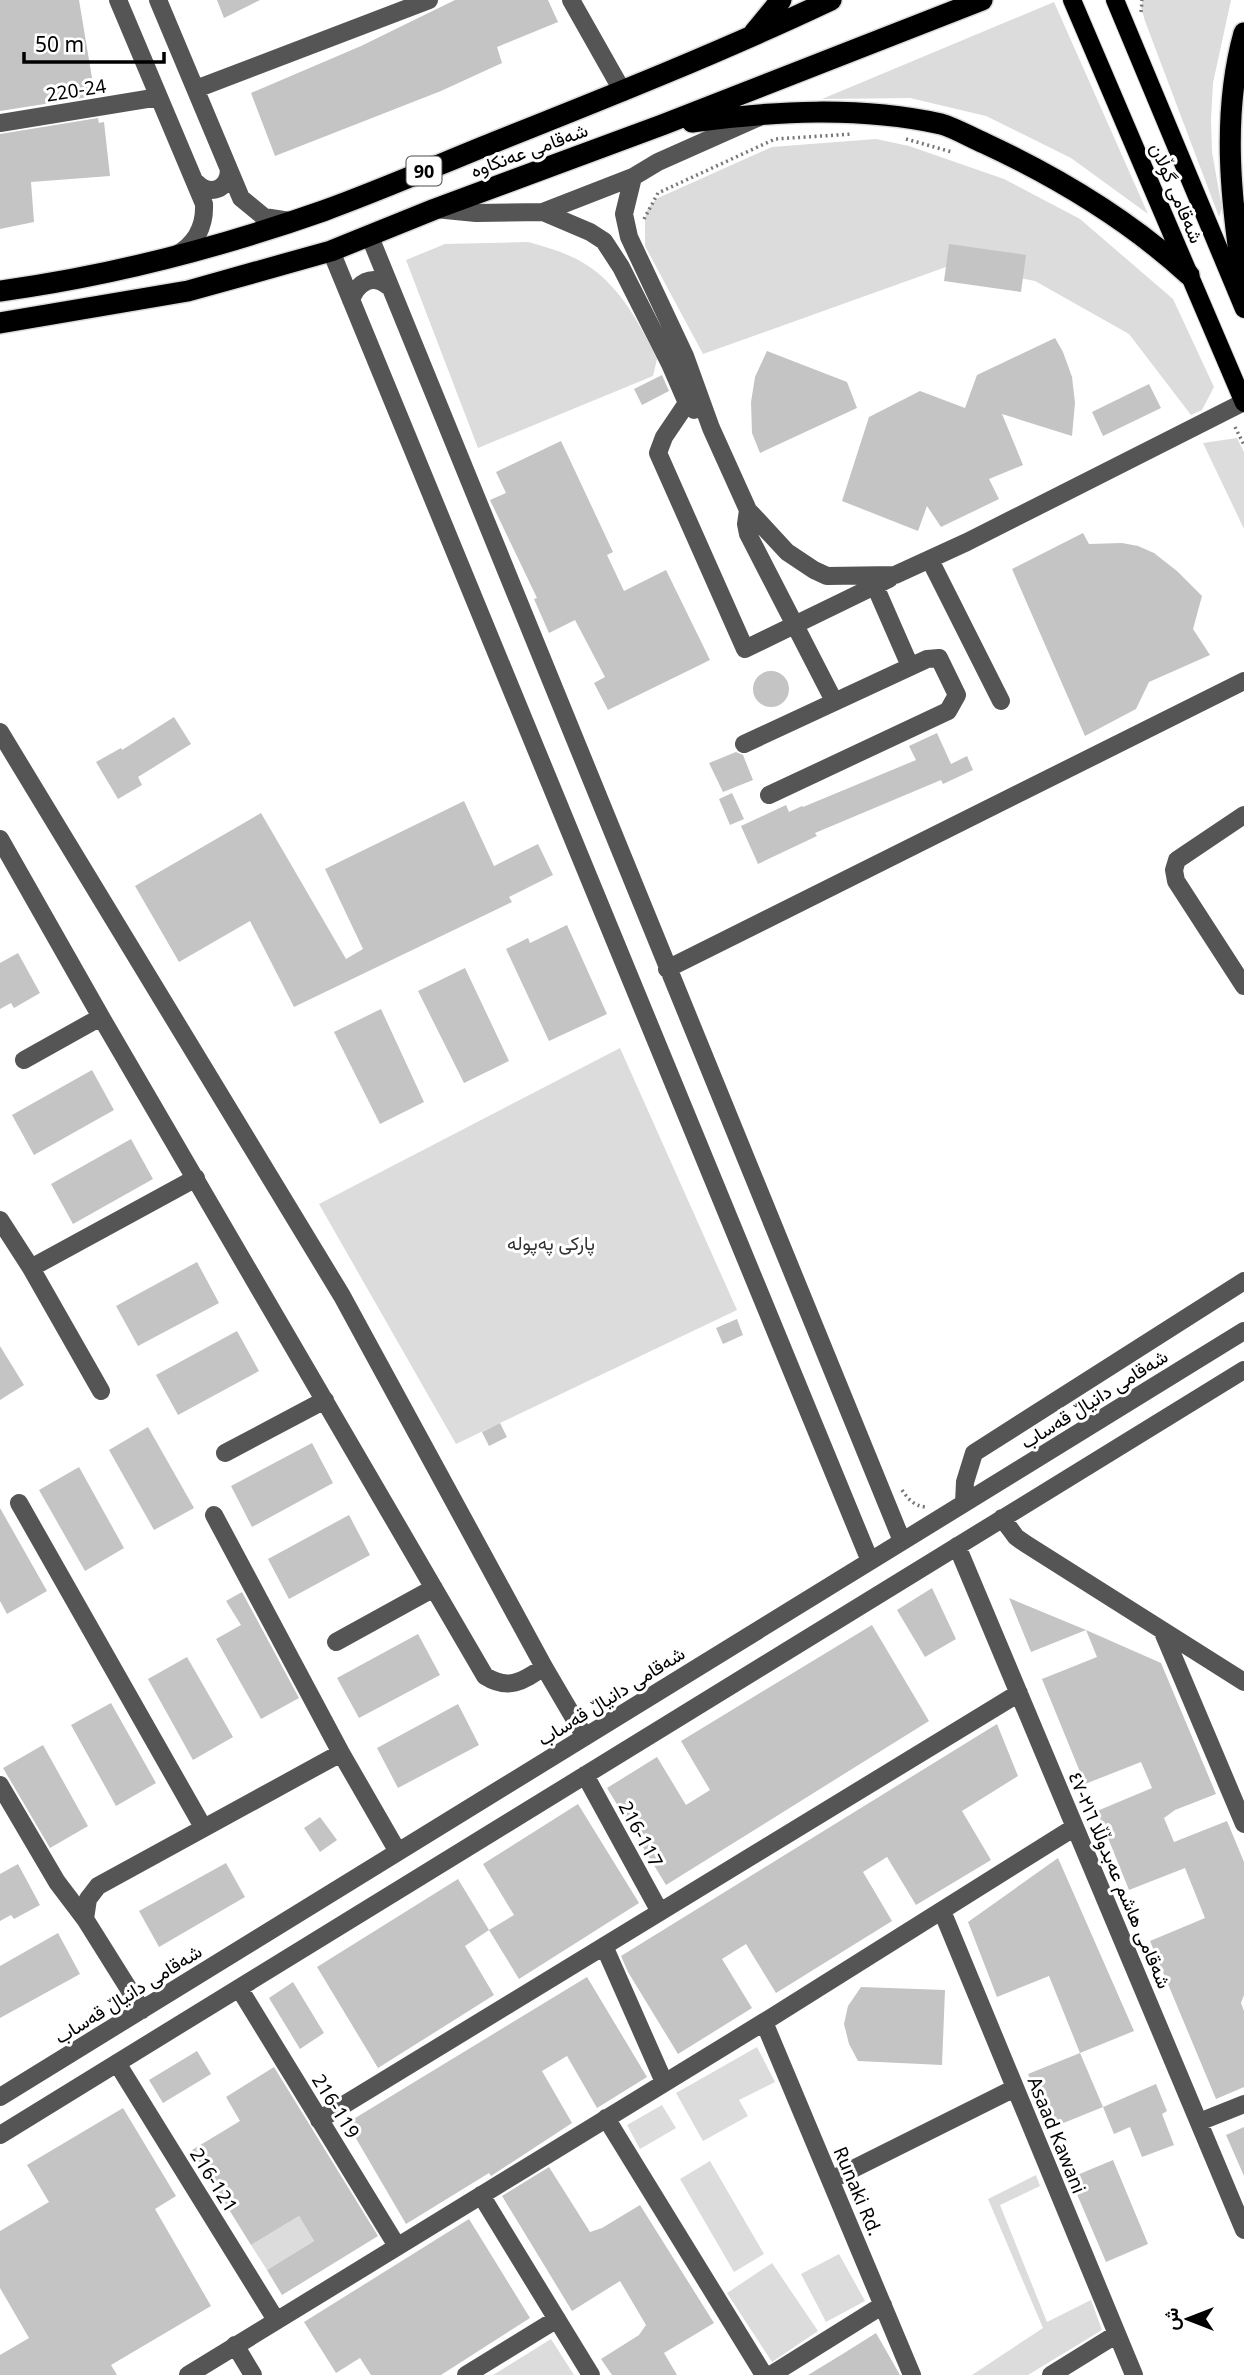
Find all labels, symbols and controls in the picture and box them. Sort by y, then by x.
scale bar [24,21,164,65]
text: 50 m [35,30,84,58]
street label: 220-24 [44,72,108,108]
street label: شەقامی عەنکاوە [467,117,591,183]
street label: شەقامی گوڵان [1144,139,1210,247]
road number: 90 [406,156,442,186]
park label: پارکی پەپولە [507,1230,595,1257]
street label: شەقامی دانیاڵ قەساب [1015,1343,1173,1455]
street label: شەقامی دانیاڵ قەساب [532,1640,690,1752]
street label: شەقامی هاشم عەبدوڵڵا ٢١٦-٤٧ [1063,1768,1177,1992]
street label: 216-117 [613,1796,669,1872]
street label: شەقامی دانیاڵ قەساب [49,1938,207,2050]
street label: 216-119 [306,2069,366,2143]
street label: Asaad Kawani [1022,2073,1092,2197]
street label: Runaki Rd. [828,2142,888,2240]
street label: 216-121 [184,2143,244,2217]
north arrow [1153,2284,1223,2354]
text: ش [1158,2307,1184,2330]

